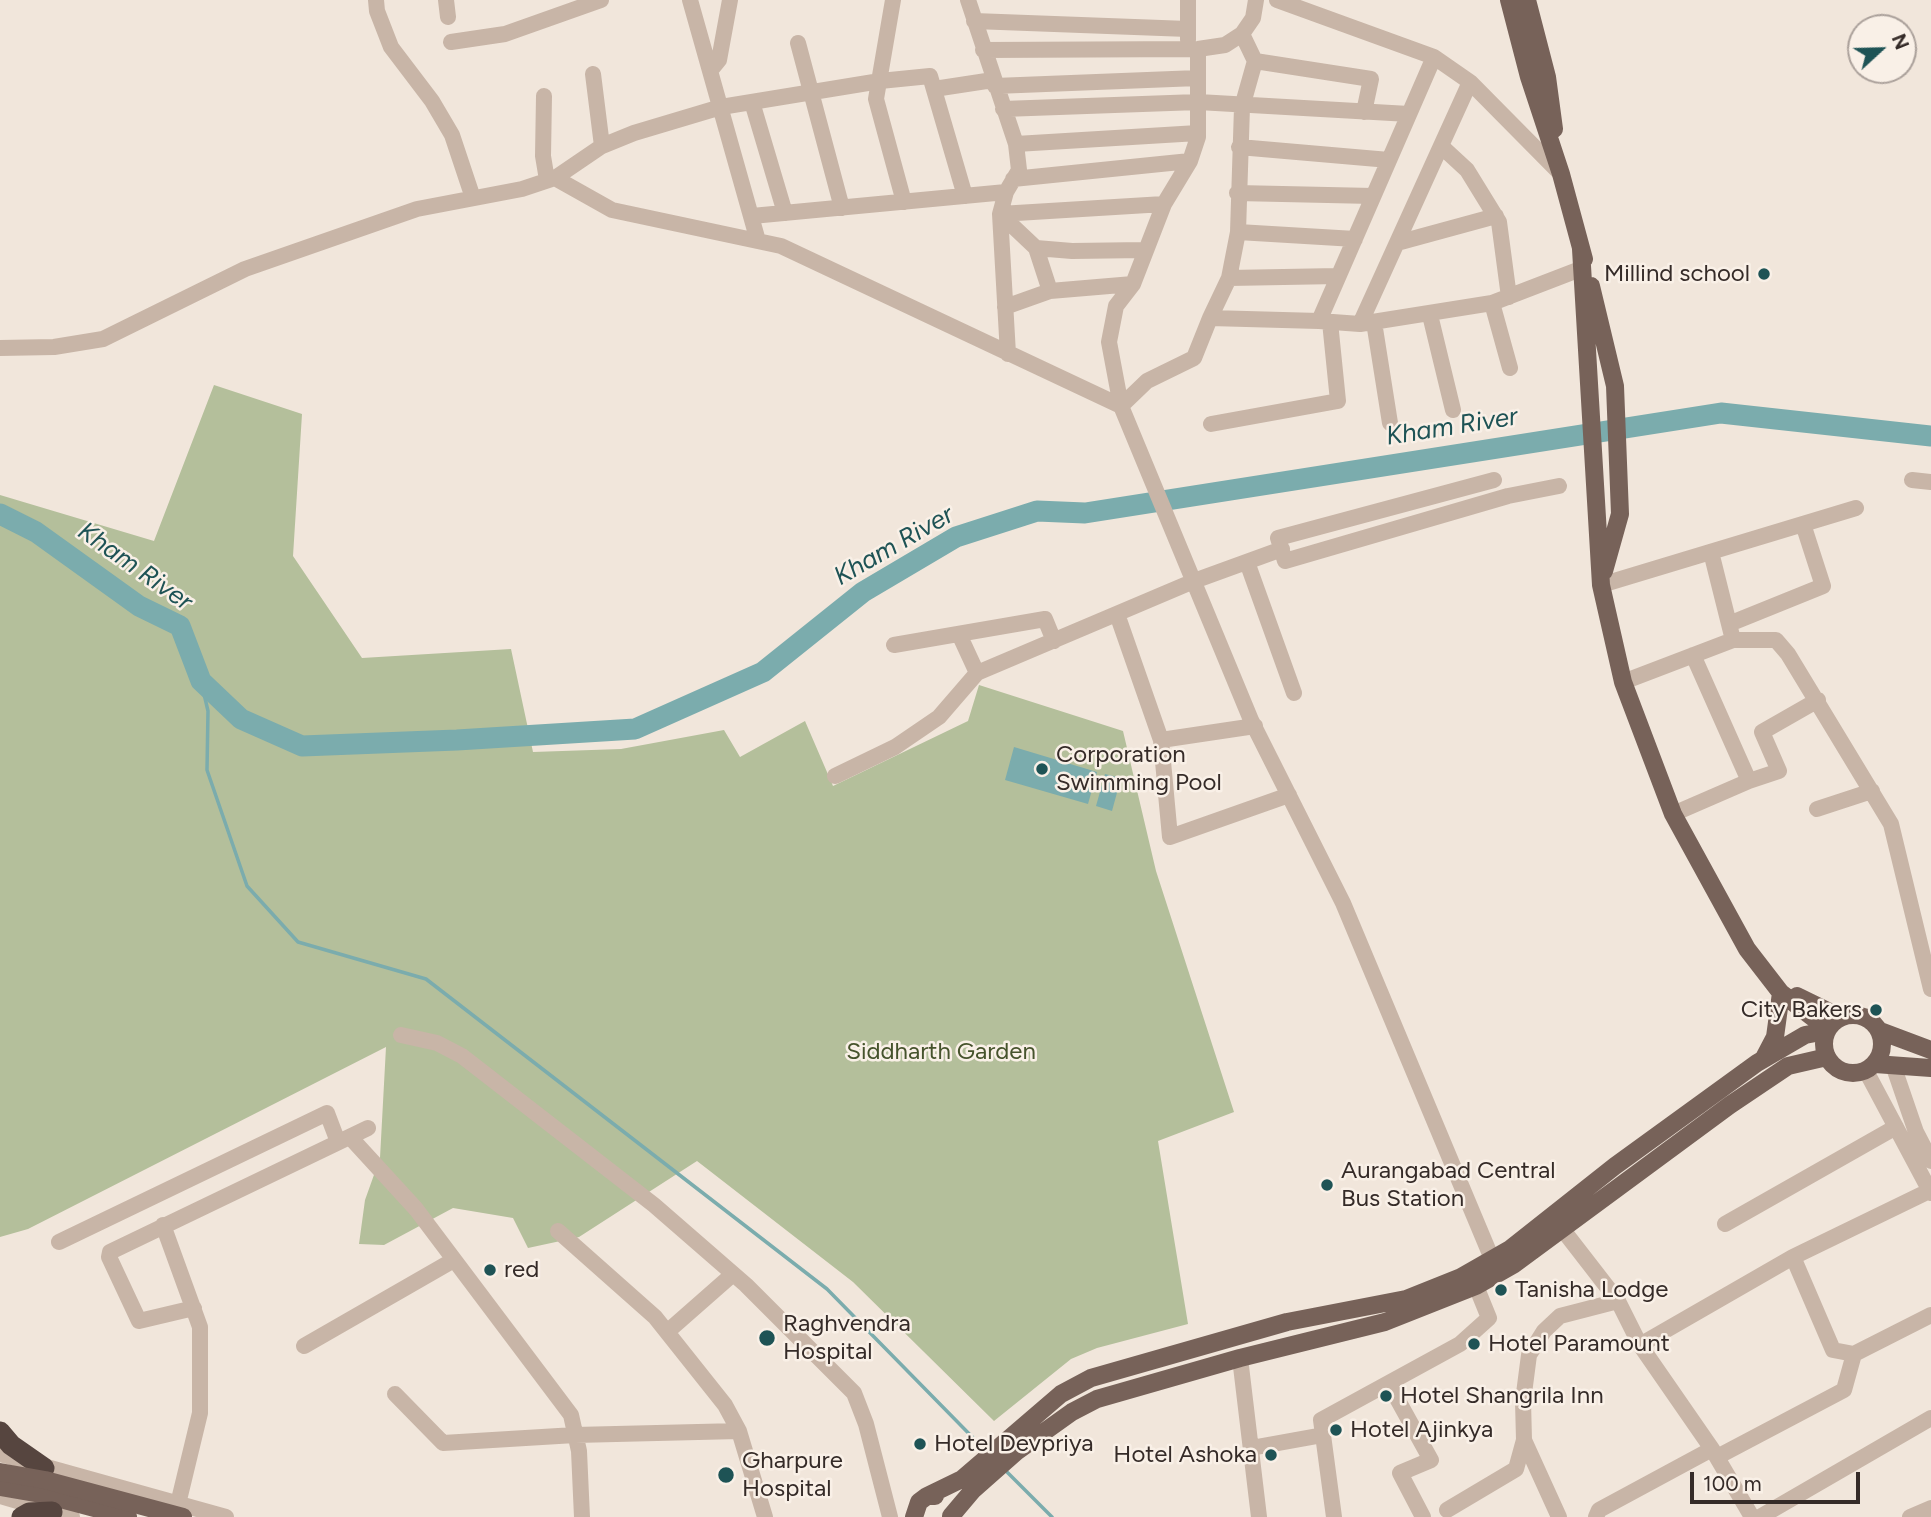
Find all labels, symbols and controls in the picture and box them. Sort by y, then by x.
north arrow [1847,14,1917,84]
text: N [1887,31,1913,53]
place label: Millind school [1604,260,1750,288]
marker: Millind school [1756,266,1772,282]
water label: Kham River [1384,401,1520,453]
water label: Kham River [829,499,959,593]
water label: Kham River [72,516,198,618]
place label: Corporation Swimming Pool [1056,741,1222,797]
marker: Corporation Swimming Pool [1034,761,1050,777]
place label: City Bakers [1741,996,1862,1024]
marker: City Bakers [1868,1002,1884,1018]
park label: Siddharth Garden [846,1038,1036,1066]
place label: Aurangabad Central Bus Station [1341,1157,1556,1213]
marker: Aurangabad Central Bus Station [1319,1177,1335,1193]
place label: red [504,1256,539,1284]
marker: red [482,1262,498,1278]
place label: Tanisha Lodge [1515,1276,1668,1304]
marker: Tanisha Lodge [1493,1282,1509,1298]
place label: Raghvendra Hospital [783,1310,911,1366]
marker: Raghvendra Hospital [757,1328,777,1348]
place label: Hotel Paramount [1488,1330,1670,1358]
marker: Hotel Paramount [1466,1336,1482,1352]
place label: Hotel Shangrila Inn [1400,1382,1604,1410]
marker: Hotel Shangrila Inn [1378,1388,1394,1404]
place label: Hotel Ajinkya [1350,1416,1493,1444]
marker: Hotel Ajinkya [1328,1422,1344,1438]
place label: Hotel Devpriya [934,1430,1093,1458]
marker: Hotel Devpriya [912,1436,928,1452]
place label: Hotel Ashoka [1113,1441,1257,1469]
place label: Gharpure Hospital [742,1447,843,1503]
marker: Hotel Ashoka [1263,1447,1279,1463]
scale bar [1693,1458,1863,1502]
marker: Gharpure Hospital [716,1465,736,1485]
text: 100 m [1703,1471,1762,1496]

